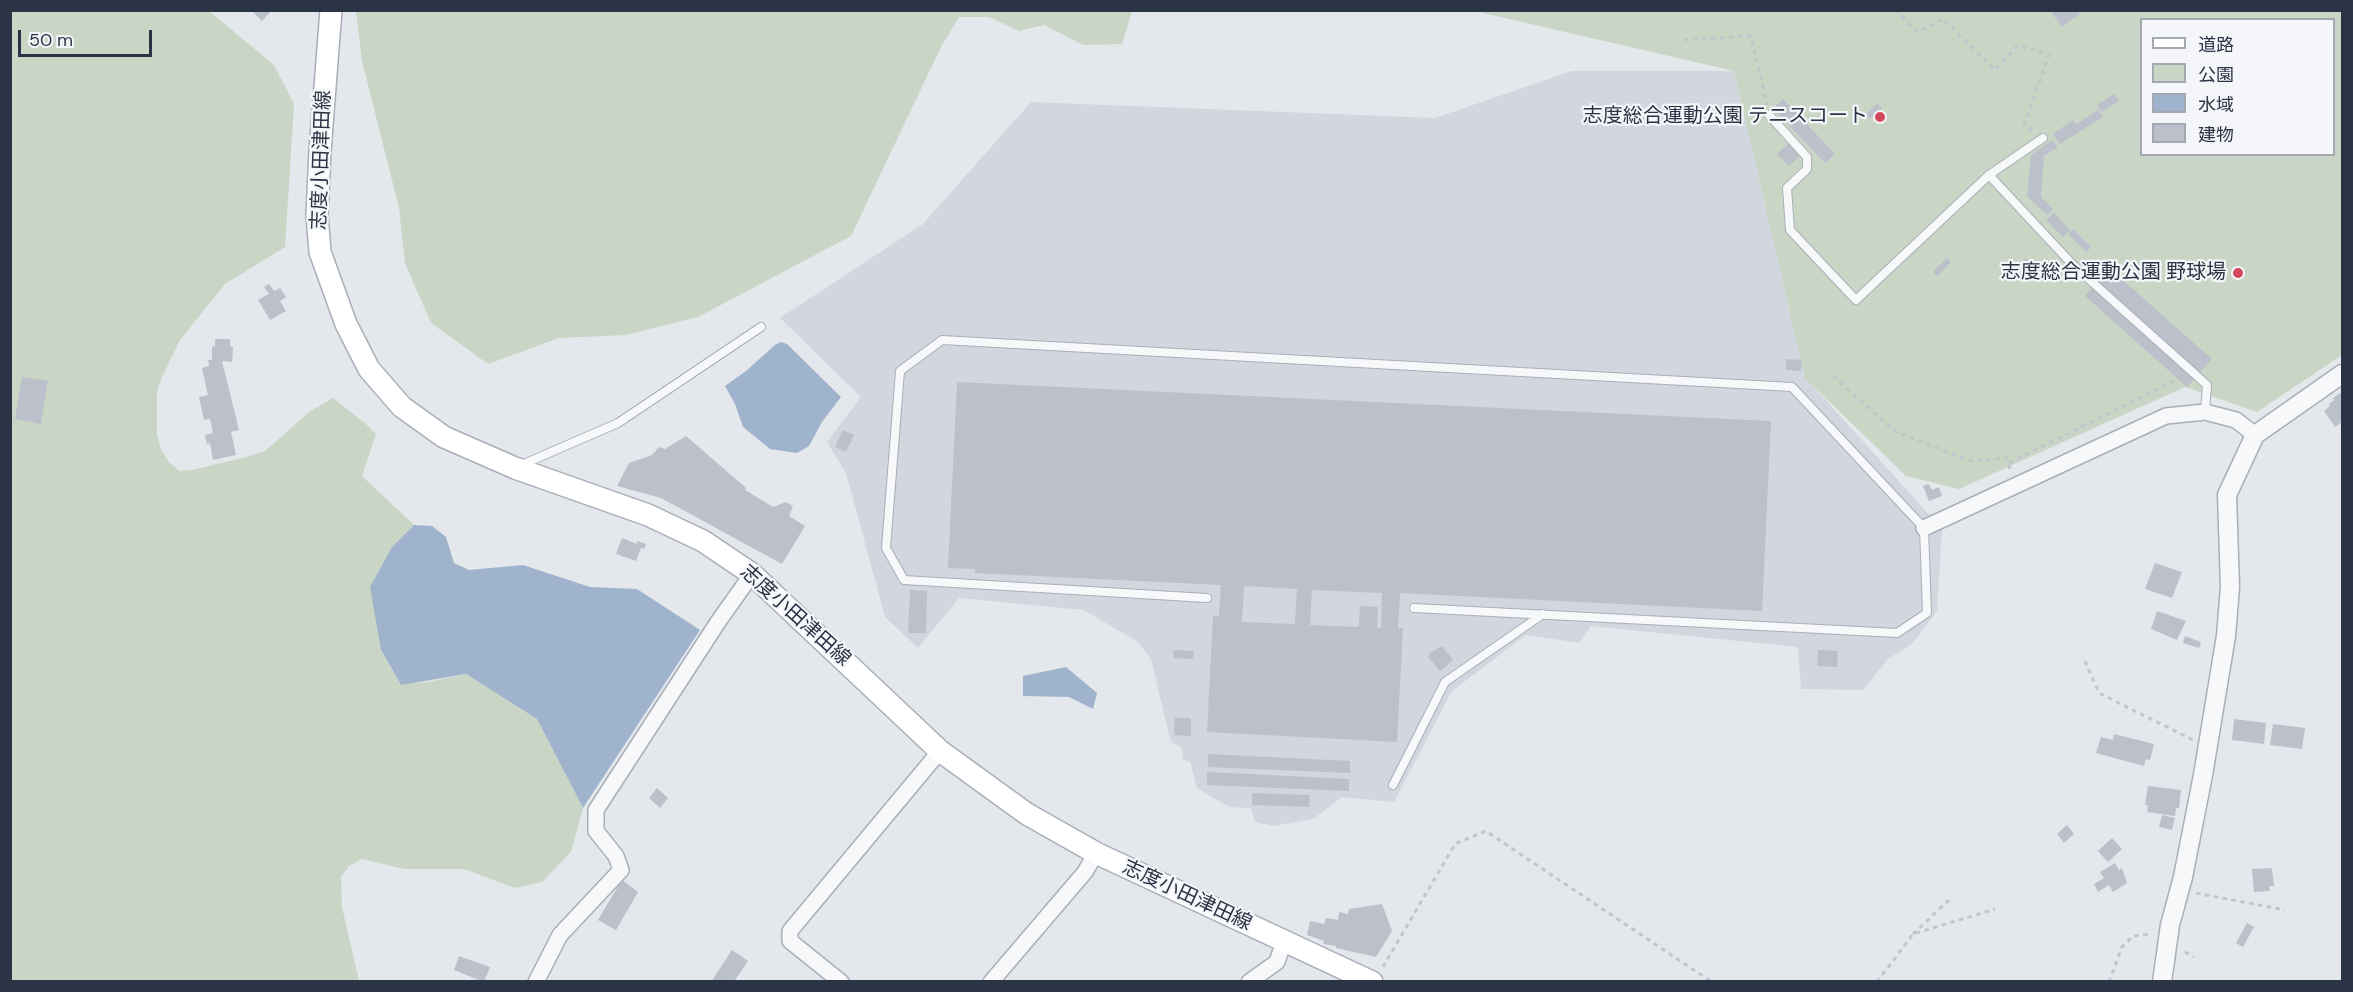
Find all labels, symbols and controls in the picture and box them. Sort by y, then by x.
scale bar [21,18,154,56]
legend [2140,18,2335,156]
text: 50 m [29,28,73,52]
text: 道路 [2198,33,2234,57]
text: 公園 [2198,63,2234,87]
street label: 志度小田津田線 [308,90,336,230]
text: 水域 [2198,93,2234,117]
place label: 志度総合運動公園 テニスコート [1583,105,1868,129]
marker: 志度総合運動公園 テニスコート [1873,110,1887,124]
text: 建物 [2198,123,2234,147]
place label: 志度総合運動公園 野球場 [2001,261,2226,285]
marker: 志度総合運動公園 野球場 [2231,266,2245,280]
street label: 志度小田津田線 [735,560,855,672]
street label: 志度小田津田線 [1118,856,1256,936]

